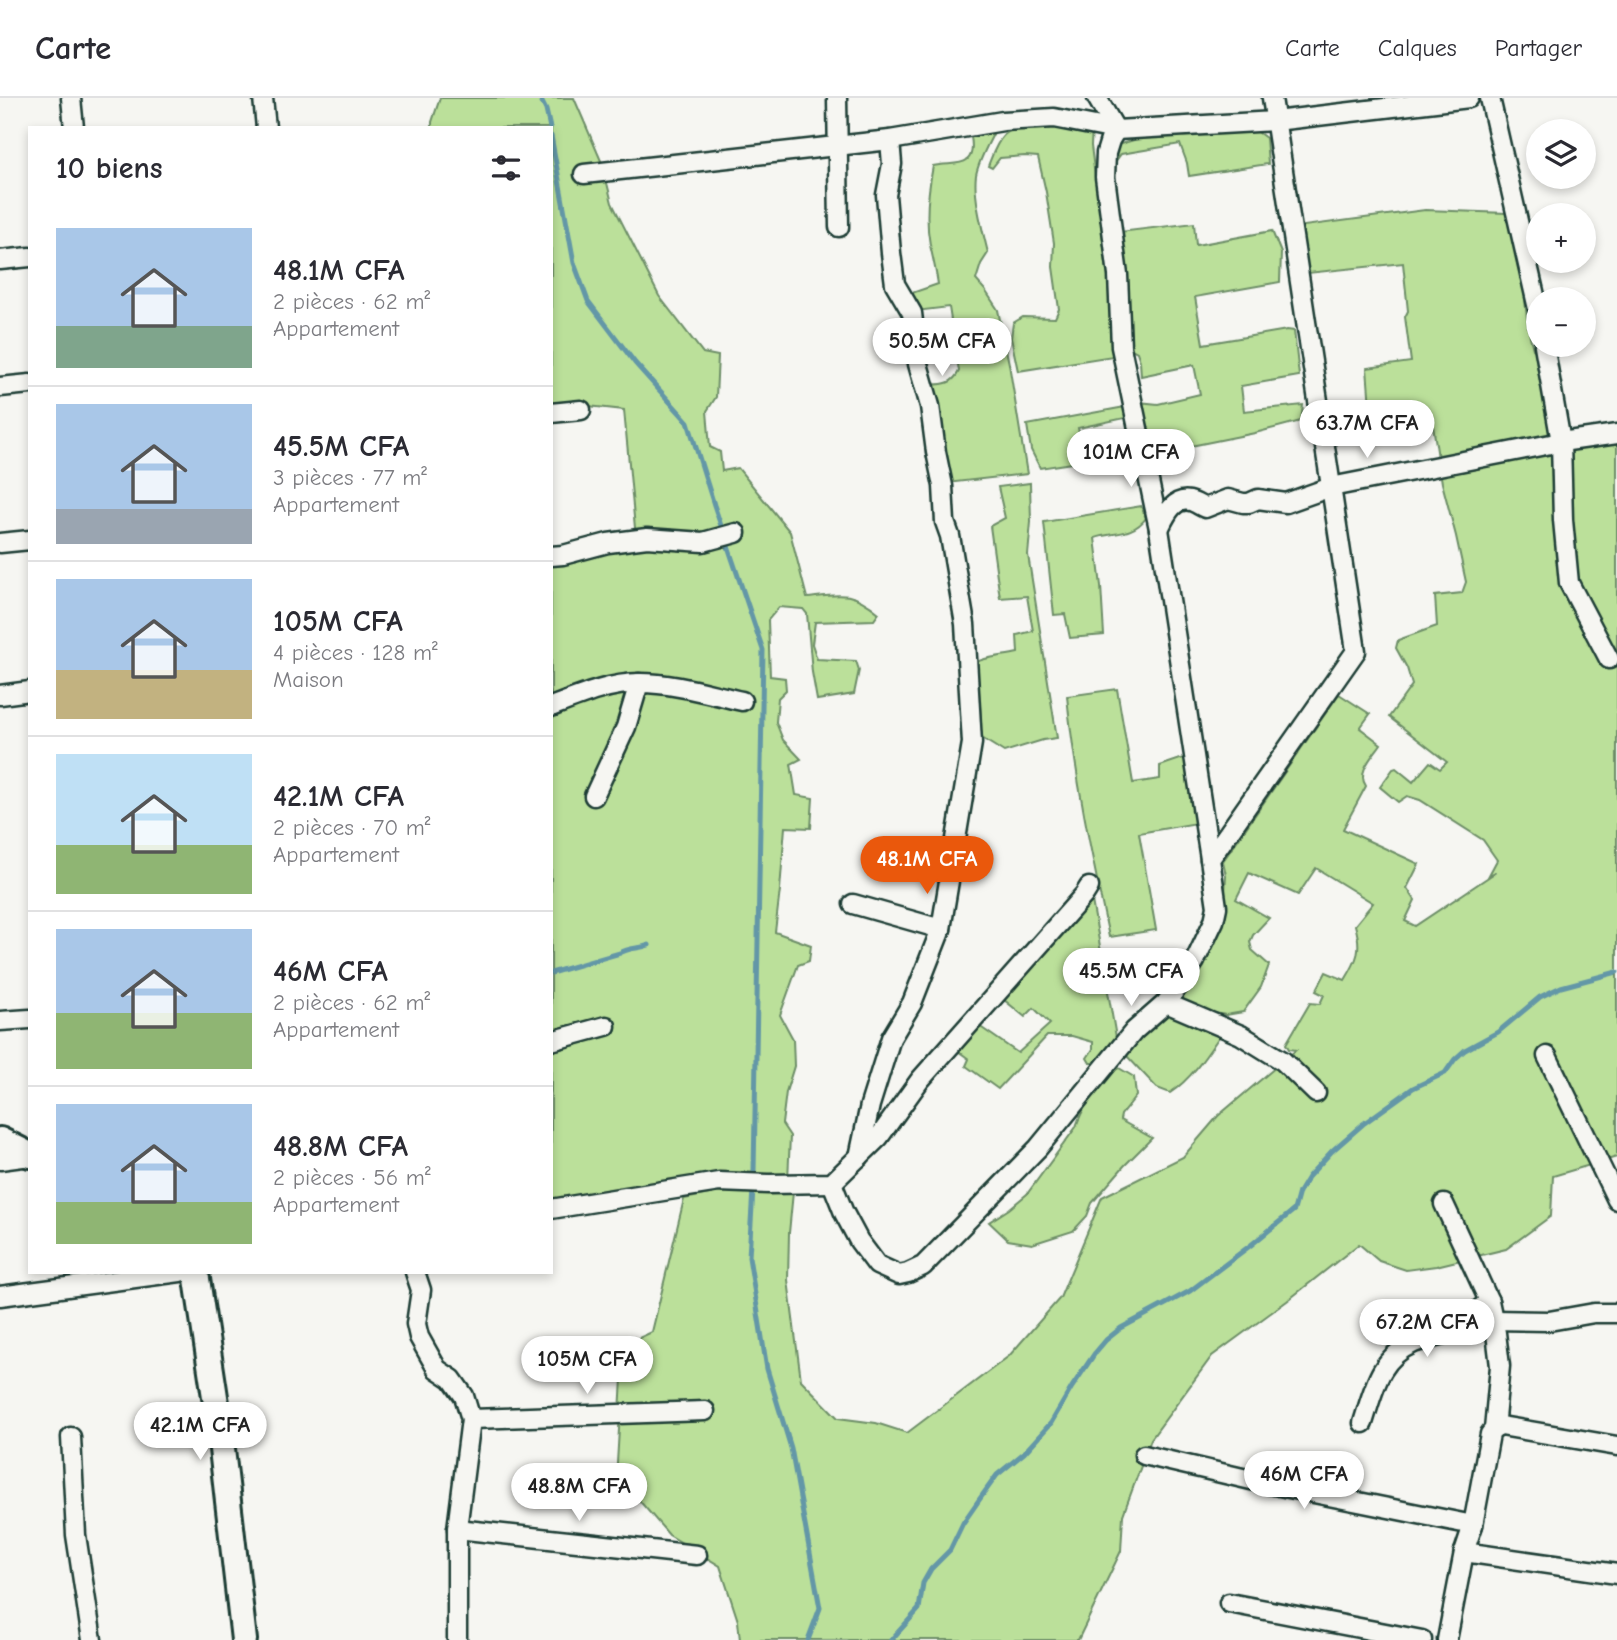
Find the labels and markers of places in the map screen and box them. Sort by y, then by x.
pin: 50.5M CFA [862,318,1022,378]
pin: 63.7M CFA [1287,400,1447,460]
pin: 101M CFA [1059,430,1203,489]
pin: 48.1M CFA [847,836,1007,896]
pin: 45.5M CFA [1051,948,1211,1008]
pin: 67.2M CFA [1347,1300,1507,1359]
pin: 105M CFA [515,1336,659,1396]
pin: 42.1M CFA [120,1402,280,1462]
pin: 46M CFA [1239,1452,1369,1511]
pin: 48.8M CFA [499,1464,659,1523]

